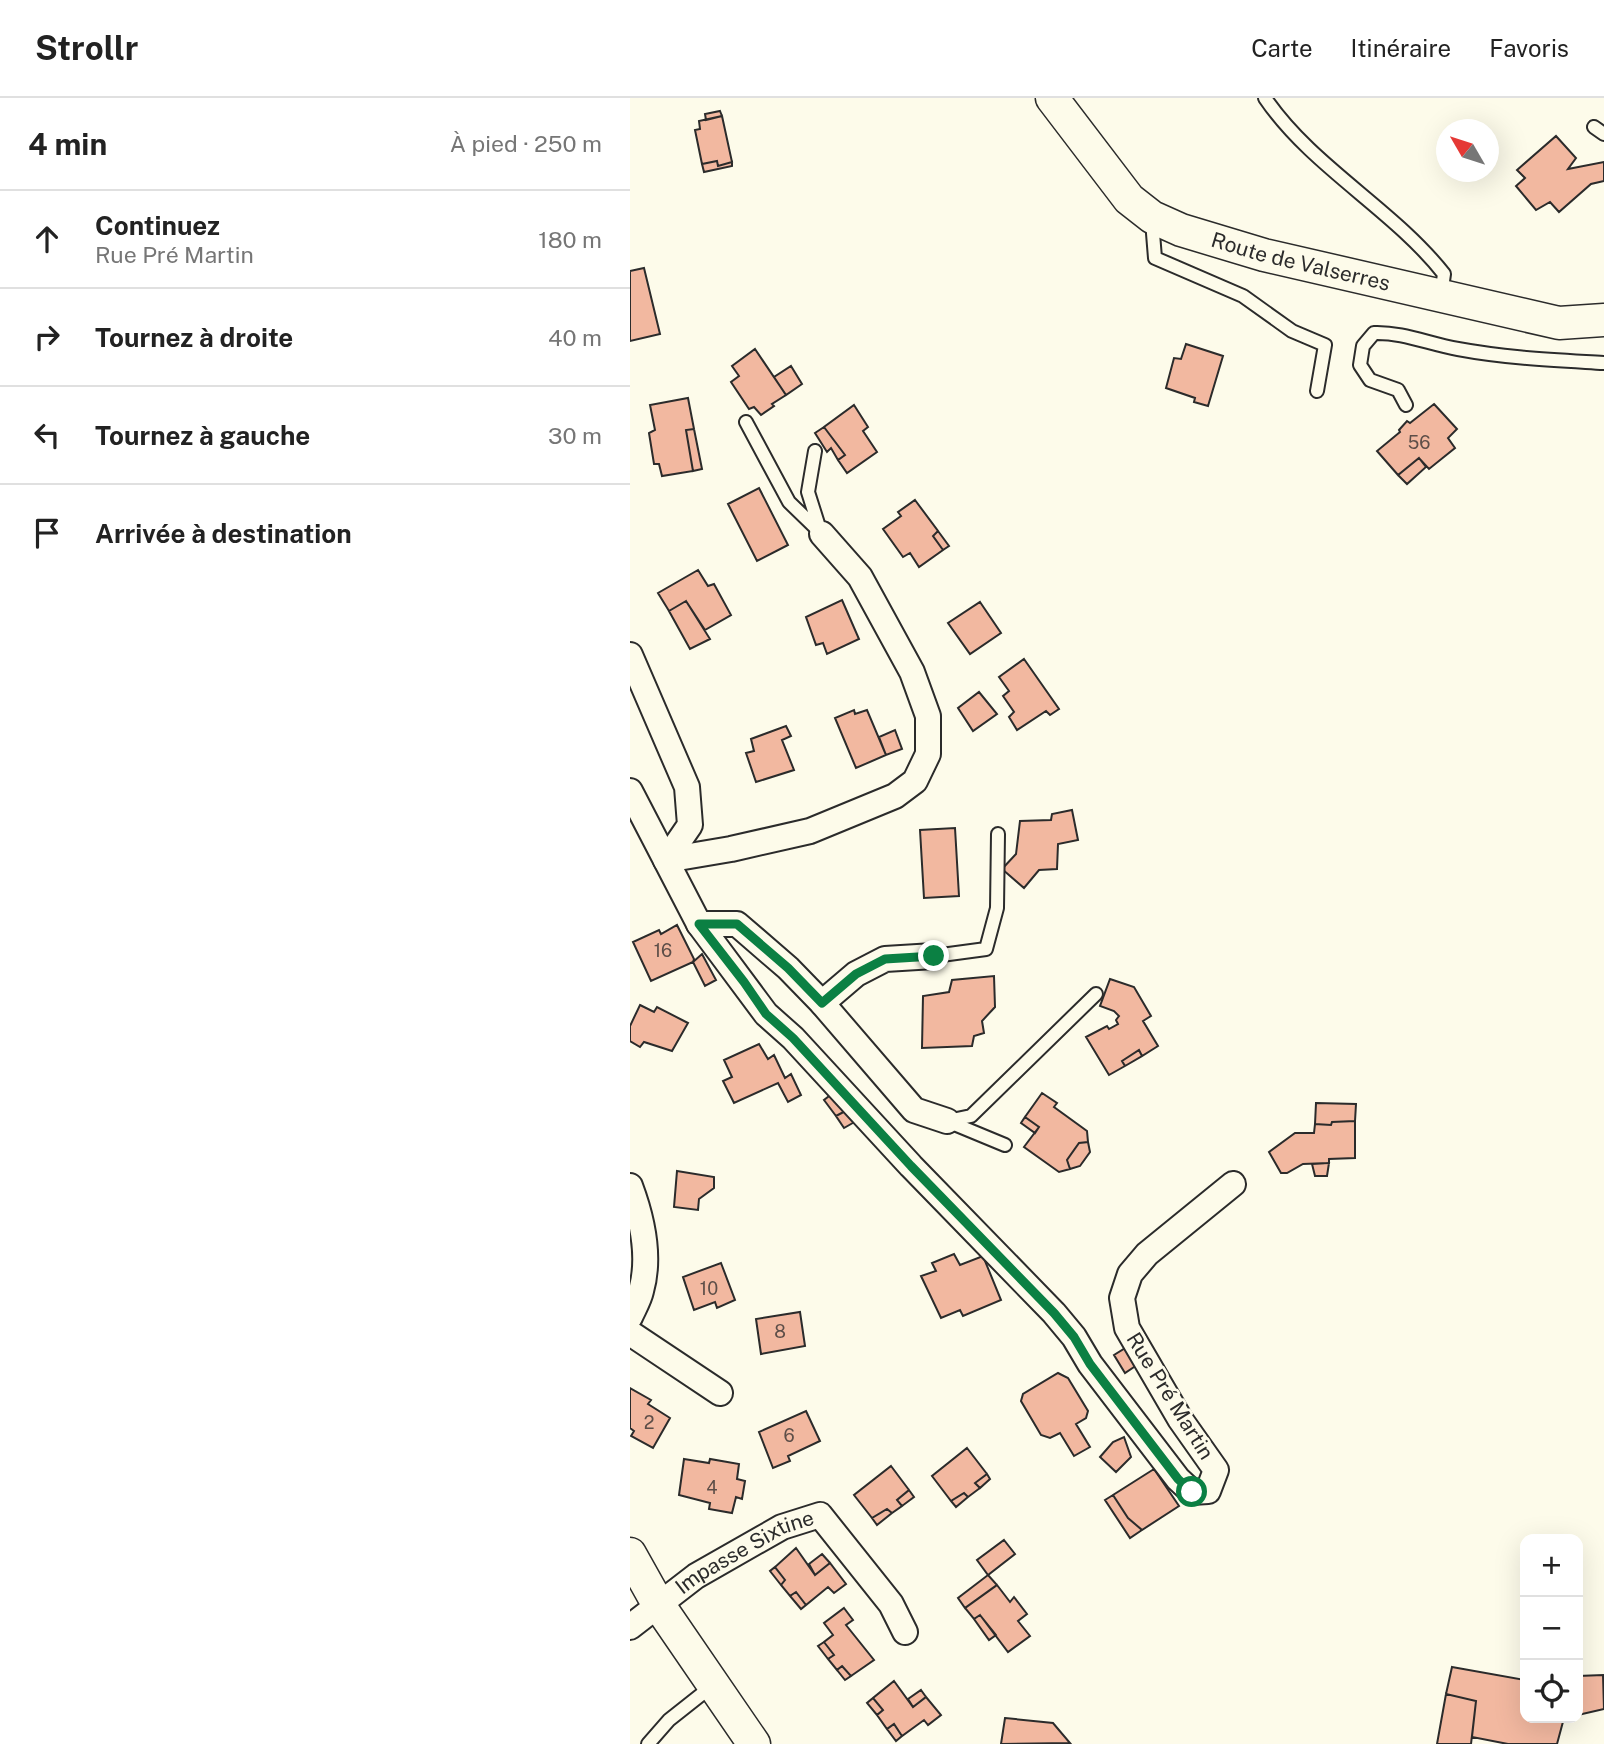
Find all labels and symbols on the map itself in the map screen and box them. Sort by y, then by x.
north arrow [1436,119,1499,182]
street label: Route de Valserres [1208,227,1393,296]
house number: 56 [1408,432,1430,453]
house number: 16 [654,940,672,961]
route end [918,940,949,971]
house number: 10 [700,1278,718,1299]
house number: 8 [774,1321,786,1342]
street label: Rue Pré Martin [1121,1328,1219,1464]
house number: 2 [644,1412,654,1433]
house number: 6 [783,1425,795,1446]
route start [1176,1476,1207,1507]
house number: 4 [706,1477,718,1498]
street label: Impasse Sixtine [670,1505,817,1599]

